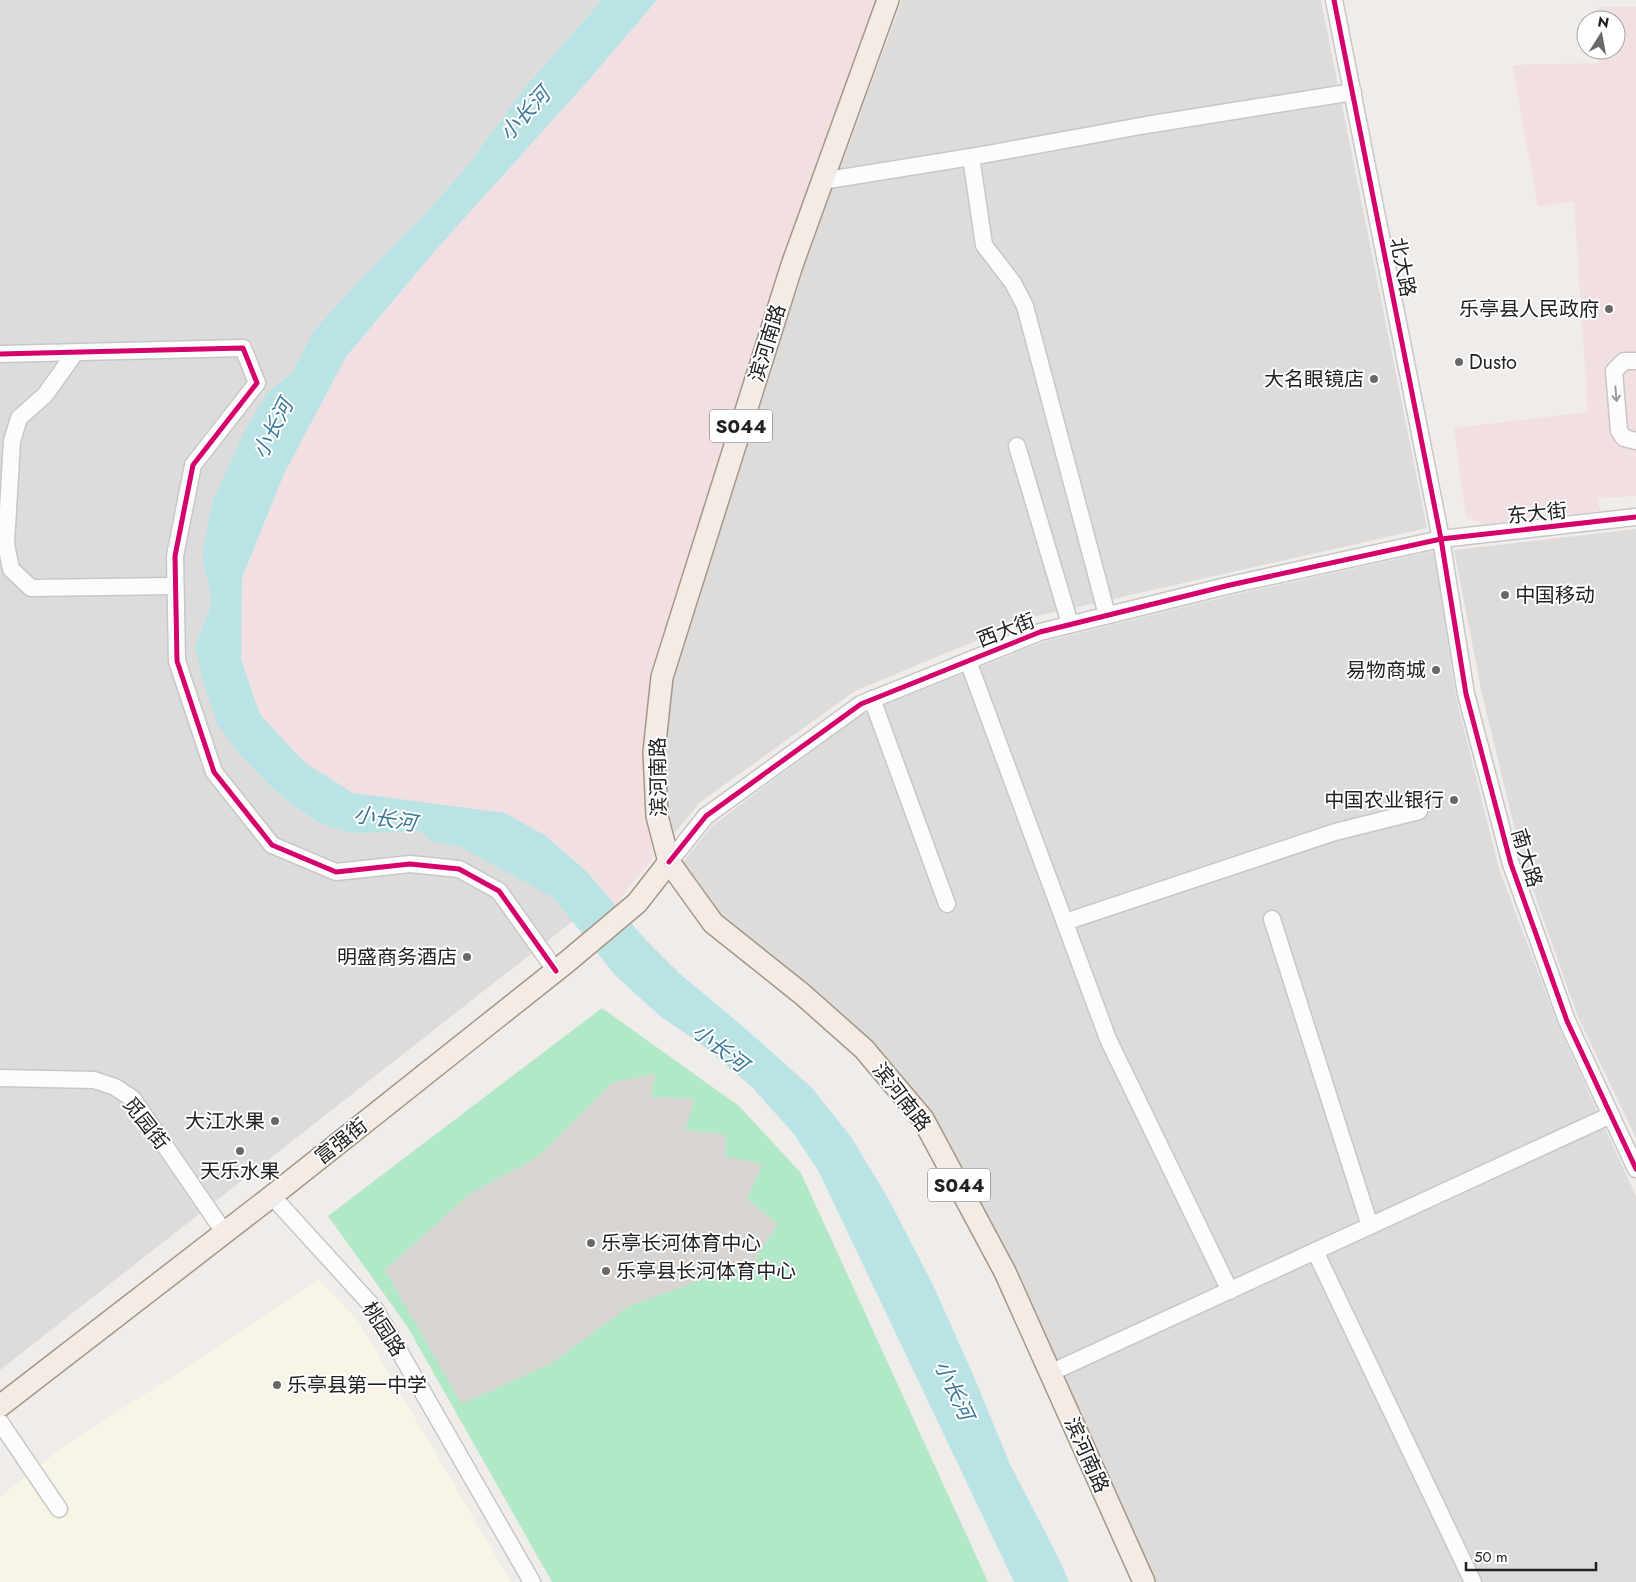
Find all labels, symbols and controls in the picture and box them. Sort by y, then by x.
north arrow [1576,10,1626,60]
text: N [1596,11,1611,33]
water label: 小长河 [493,78,560,147]
street label: 北大路 [1383,235,1422,299]
place label: 乐亭县人民政府 [1459,295,1599,324]
street label: 滨河南路 [742,301,793,386]
marker: 乐亭县人民政府 [1603,303,1615,315]
place label: Dusto [1469,348,1517,377]
marker: Dusto [1453,356,1465,368]
place label: 大名眼镜店 [1264,365,1364,394]
marker: 大名眼镜店 [1368,373,1380,385]
one-way arrow [1611,385,1620,401]
water label: 小长河 [245,391,302,464]
road number: S044 [710,410,772,442]
street label: 东大街 [1506,496,1568,531]
place label: 中国移动 [1515,581,1595,610]
marker: 中国移动 [1499,589,1511,601]
street label: 西大街 [973,606,1039,655]
place label: 易物商城 [1346,656,1426,685]
marker: 易物商城 [1430,664,1442,676]
street label: 滨河南路 [643,737,674,817]
place label: 中国农业银行 [1324,786,1444,815]
marker: 中国农业银行 [1448,794,1460,806]
water label: 小长河 [352,799,422,839]
street label: 南大路 [1504,825,1549,891]
place label: 明盛商务酒店 [337,943,457,972]
marker: 明盛商务酒店 [461,951,473,963]
water label: 小长河 [686,1017,757,1082]
street label: 滨河南路 [866,1057,938,1138]
street label: 觅园街 [116,1091,176,1156]
place label: 大江水果 [185,1107,265,1136]
street label: 富强街 [309,1111,374,1171]
marker: 大江水果 [269,1115,281,1127]
marker: 天乐水果 [234,1145,246,1157]
place label: 天乐水果 [200,1157,280,1186]
road number: S044 [928,1168,990,1202]
place label: 乐亭长河体育中心 [601,1229,761,1258]
marker: 乐亭长河体育中心 [585,1237,597,1249]
place label: 乐亭县长河体育中心 [616,1257,796,1286]
marker: 乐亭县长河体育中心 [600,1265,612,1277]
street label: 桃园路 [355,1296,412,1362]
water label: 小长河 [927,1355,983,1429]
place label: 乐亭县第一中学 [287,1371,427,1400]
marker: 乐亭县第一中学 [271,1379,283,1391]
street label: 滨河南路 [1057,1413,1116,1498]
scale bar [1466,1540,1596,1572]
text: 50 m [1474,1546,1508,1568]

